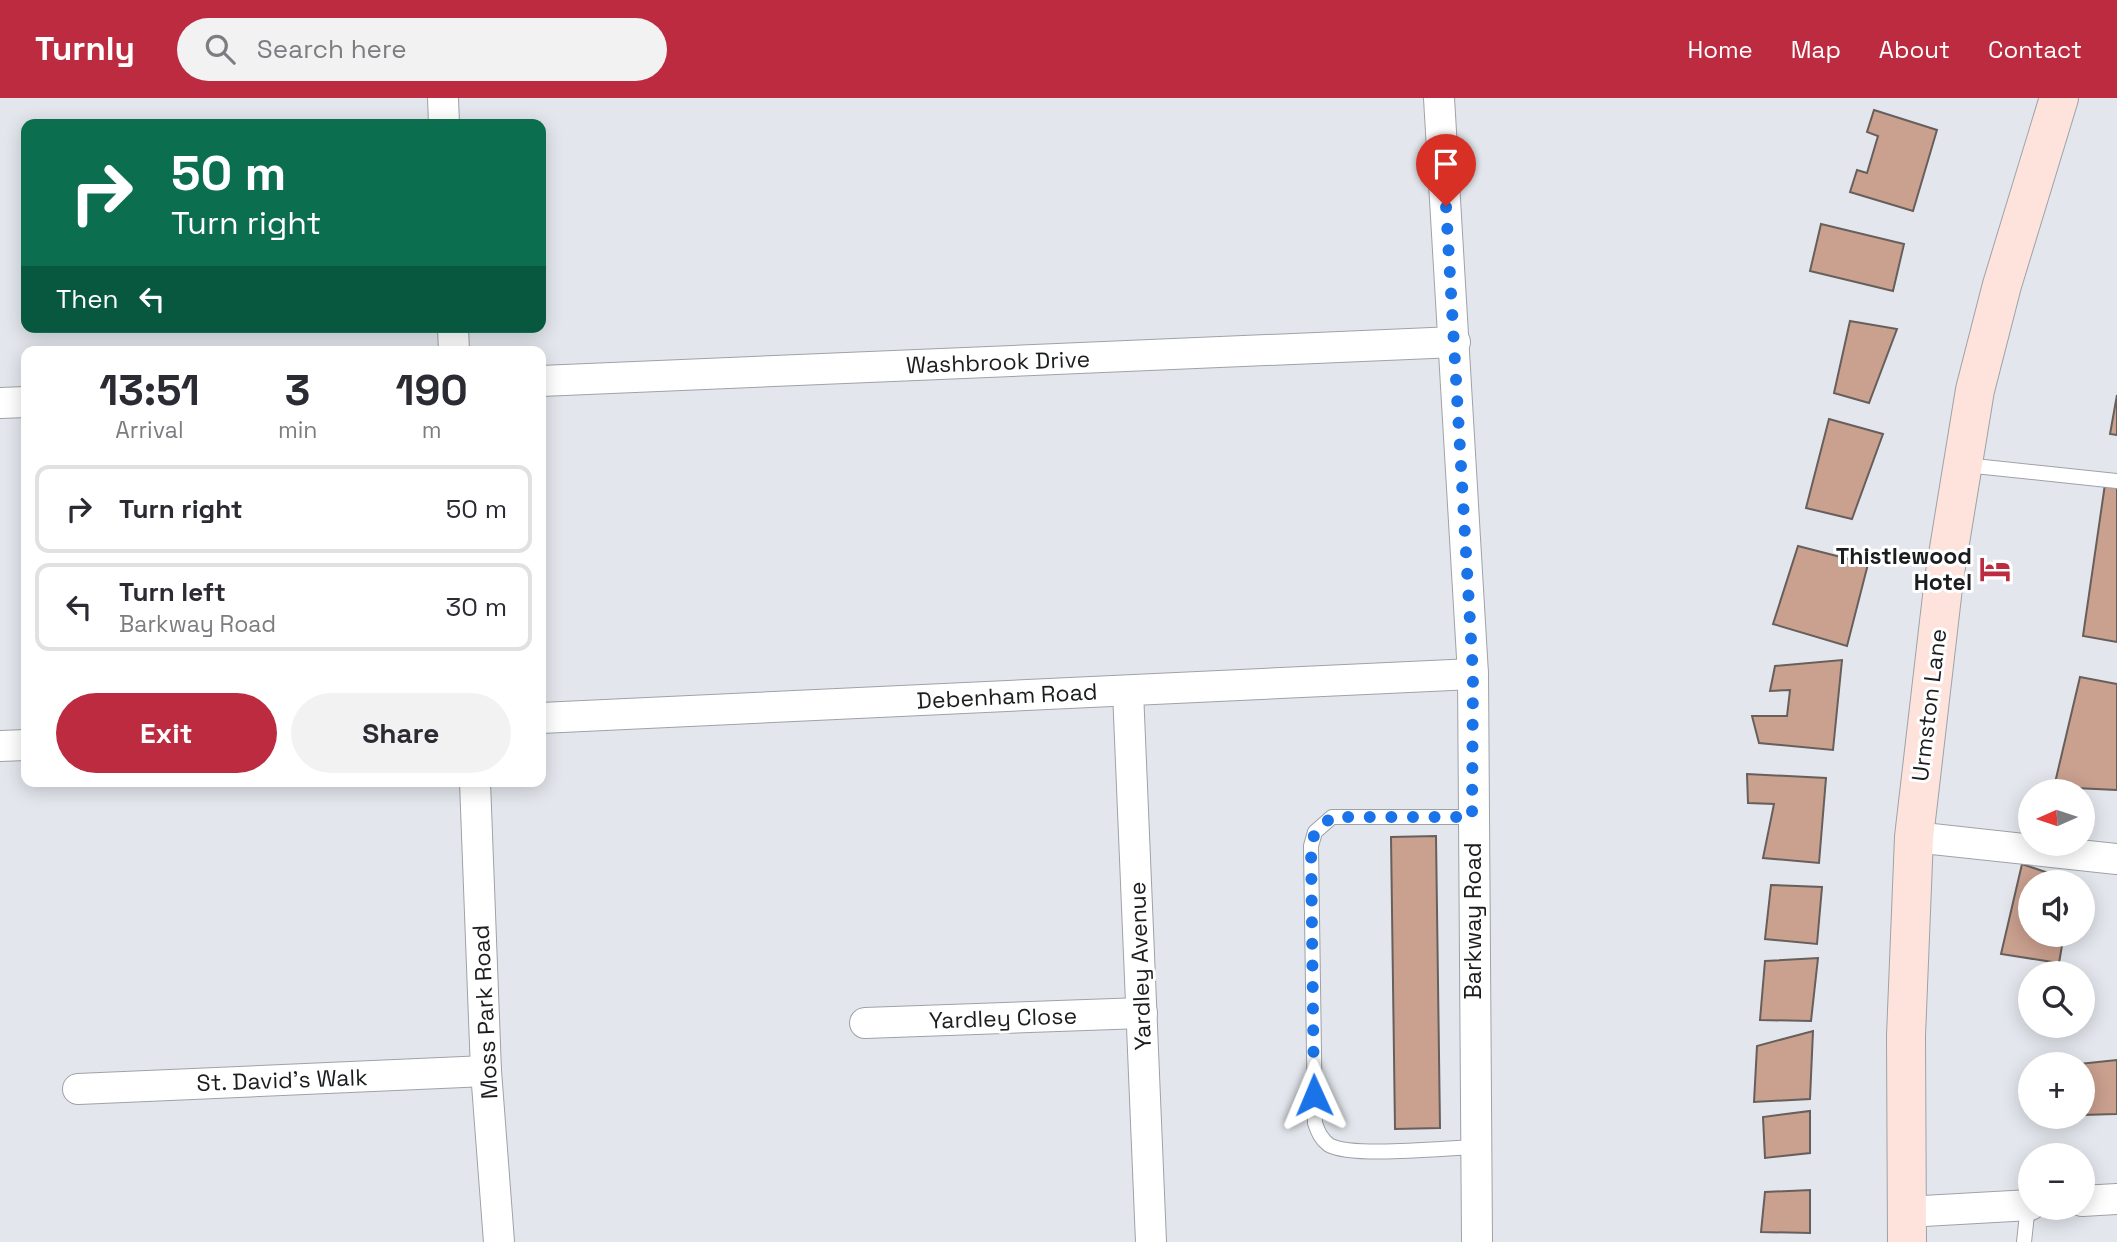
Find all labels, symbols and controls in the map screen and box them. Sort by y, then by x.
search box [177,18,667,81]
text: Turnly [35,28,135,70]
icon: search [201,30,239,68]
text: Search here [257,32,407,66]
text: Home [1687,34,1753,65]
text: Map [1791,34,1841,65]
text: About [1879,34,1950,65]
text: Contact [1988,34,2082,65]
pin [1416,134,1476,206]
text: 50 m [171,142,286,204]
icon: arrive [1427,145,1465,183]
icon: right [56,147,147,238]
text: Turn right [171,203,321,243]
icon: left [133,280,171,318]
text: Then [56,282,119,316]
street label: Washbrook Drive [905,344,1091,380]
text: 13:51 [99,364,200,417]
text: 3 [285,364,310,417]
text: 190 [396,364,468,417]
text: Arrival [115,415,184,445]
text: min [278,415,317,445]
text: m [422,415,442,445]
icon: right [60,490,98,528]
text: Turn right [119,492,243,526]
text: 50 m [446,492,507,526]
place label: Thistlewood Hotel [1836,541,1972,597]
hotel icon: Thistlewood Hotel [1978,552,2012,586]
text: Turn left [119,575,226,609]
icon: left [60,588,98,626]
text: 30 m [446,590,507,624]
text: Barkway Road [119,609,276,639]
street label: Urmston Lane [1905,627,1953,783]
street label: Debenham Road [916,676,1098,716]
button: Exit [56,693,277,773]
button: Share [291,693,511,773]
north arrow [2018,779,2095,856]
map controls [2018,779,2095,1220]
street label: Barkway Road [1458,842,1488,1000]
button: sound [2018,870,2095,947]
street label: Yardley Avenue [1122,881,1158,1051]
street label: Moss Park Road [465,924,505,1100]
button: search [2018,961,2095,1038]
street label: Yardley Close [928,1000,1078,1036]
button: + [2018,1052,2095,1129]
position arrow [1277,1058,1351,1132]
street label: St. David's Walk [196,1062,368,1098]
button: − [2018,1143,2095,1220]

